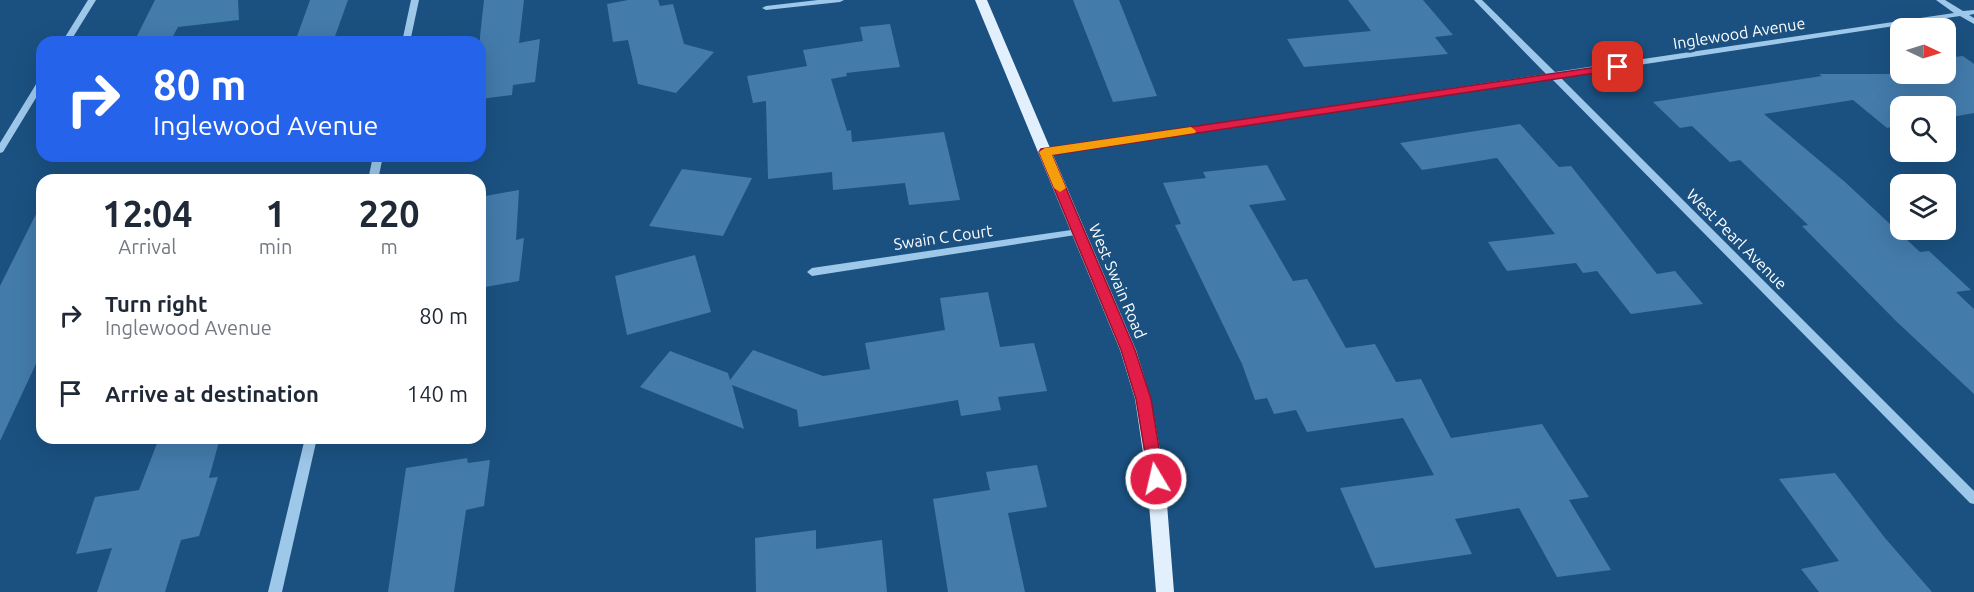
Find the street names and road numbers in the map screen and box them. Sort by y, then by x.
street label: Inglewood Avenue [1672,14,1806,52]
street label: West Pearl Avenue [1683,185,1791,293]
street label: Swain C Court [892,221,994,253]
street label: West Swain Road [1086,221,1150,341]

